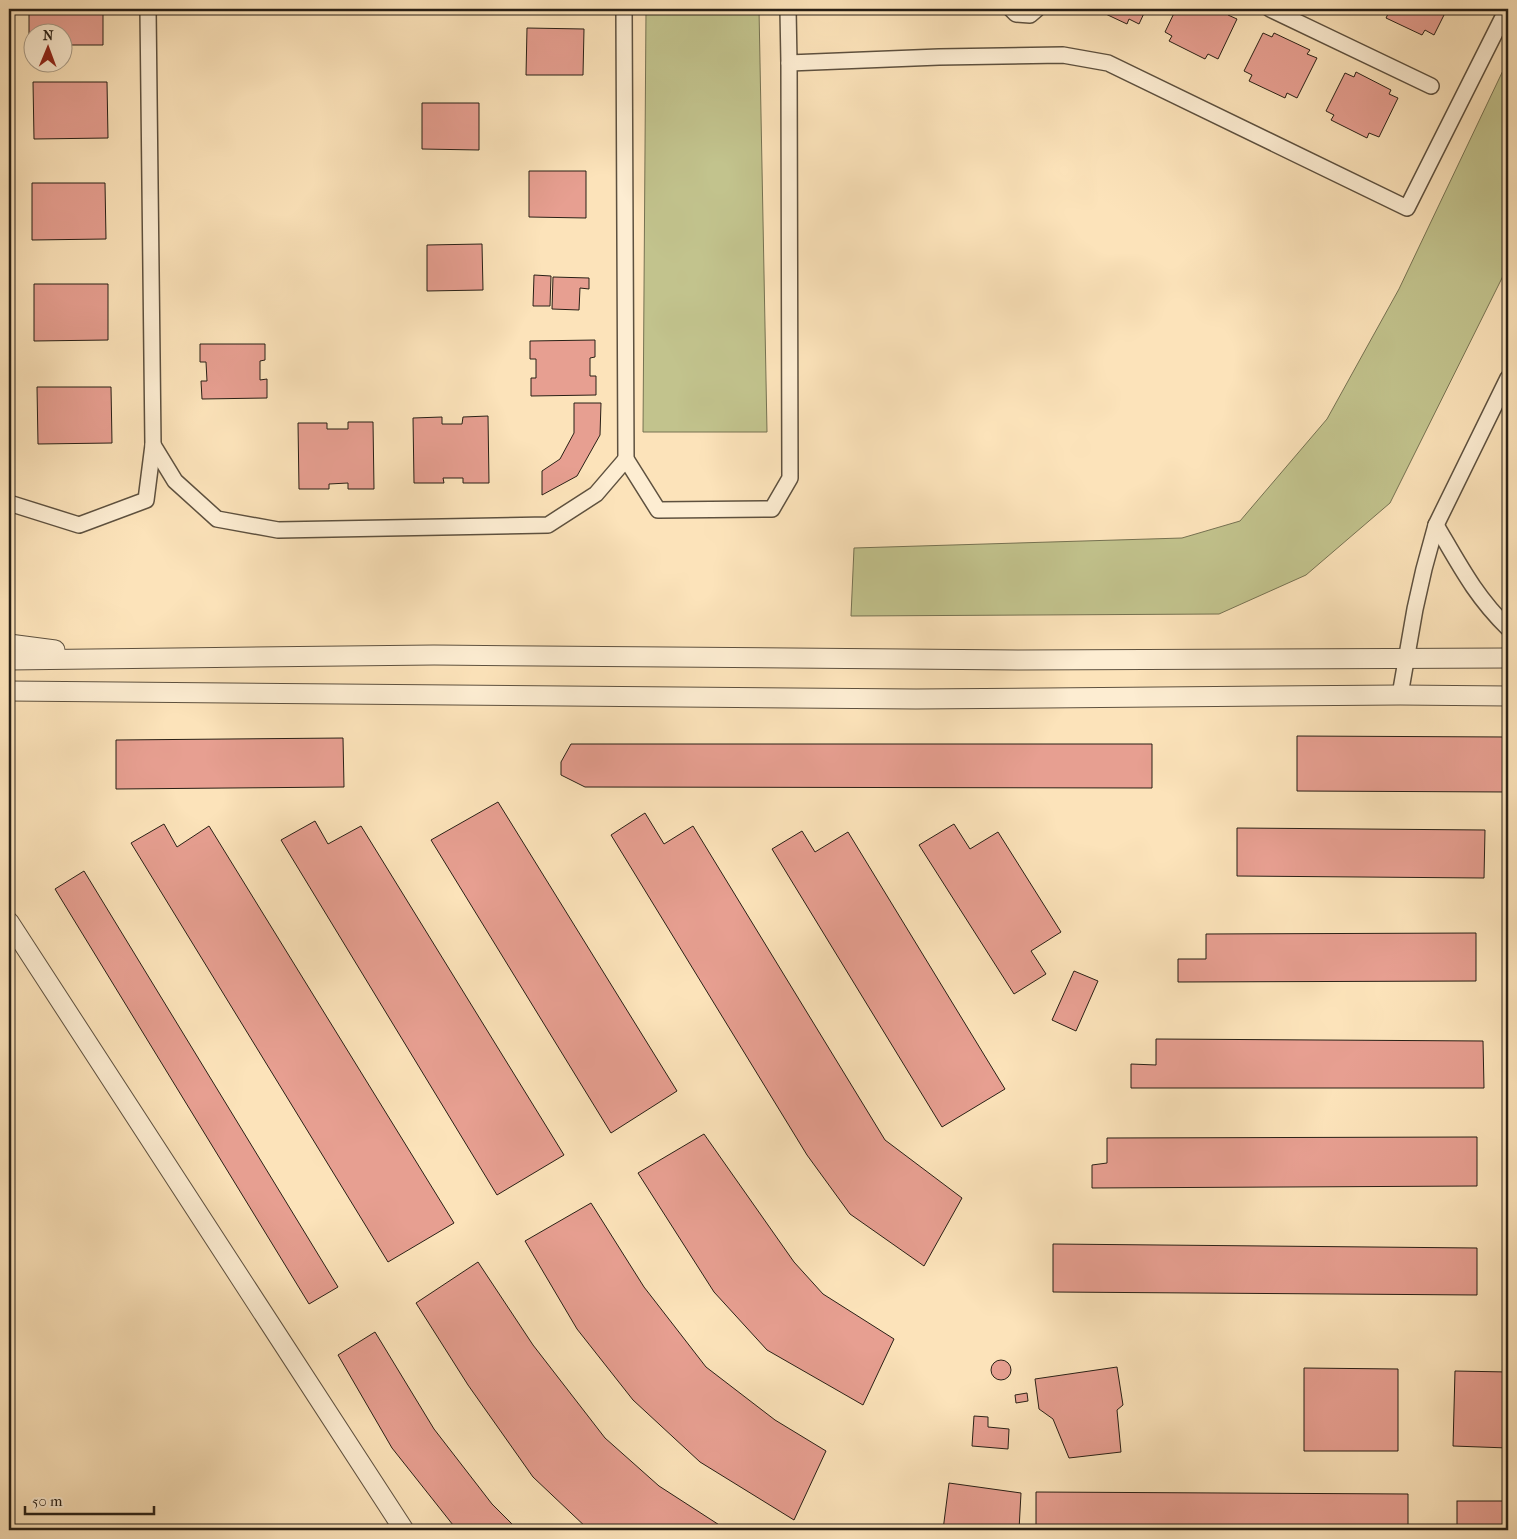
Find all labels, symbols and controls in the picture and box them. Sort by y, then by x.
north arrow [22,22,72,72]
text: N [43,27,54,44]
scale bar [25,1484,154,1516]
text: 50 m [32,1492,63,1510]

